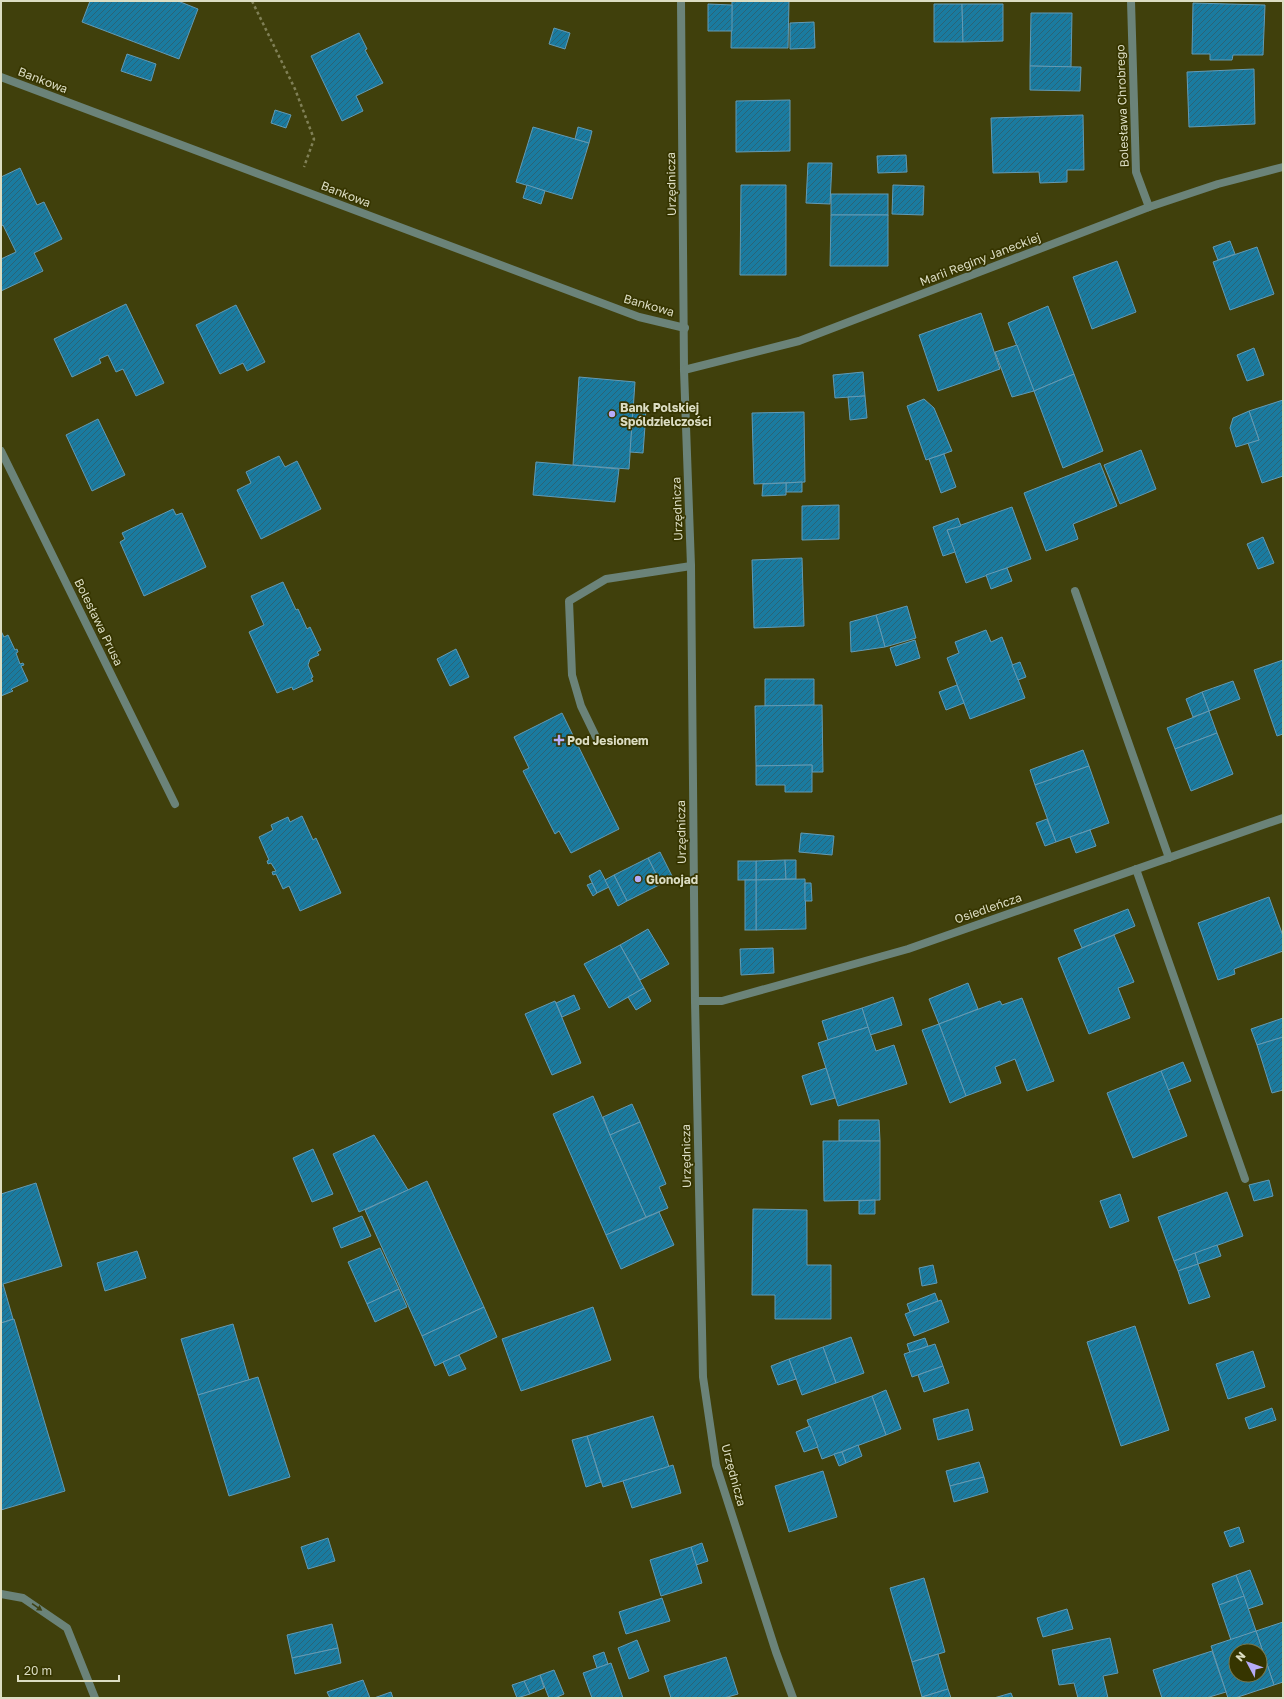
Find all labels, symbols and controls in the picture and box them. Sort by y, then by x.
street label: Bolesława Chrobrego [1112,44,1132,168]
street label: Bankowa [16,64,70,96]
street label: Urzędnicza [663,152,679,216]
street label: Bankowa [319,178,373,210]
street label: Marii Reginy Janeckiej [917,229,1043,289]
street label: Bankowa [622,291,676,319]
place label: Bank Polskiej Spóldzielczości [620,400,711,429]
marker: Bank Polskiej Spóldzielczości [607,409,617,419]
street label: Urzędnicza [668,477,686,541]
street label: Bolesława Prusa [71,576,127,668]
place label: Pod Jesionem [567,733,648,748]
marker: Pod Jesionem [554,735,564,745]
street label: Urzędnicza [673,800,689,864]
place label: Glonojad [646,872,698,887]
marker: Glonojad [633,874,643,884]
street label: Osiedleńcza [952,889,1024,927]
street label: Urzędnicza [678,1124,694,1188]
street label: Urzędnicza [718,1442,750,1508]
one-way arrow [31,1603,42,1611]
north arrow [1228,1643,1268,1683]
text: N [1232,1649,1248,1664]
scale bar [18,1657,119,1683]
text: 20 m [24,1663,52,1678]

